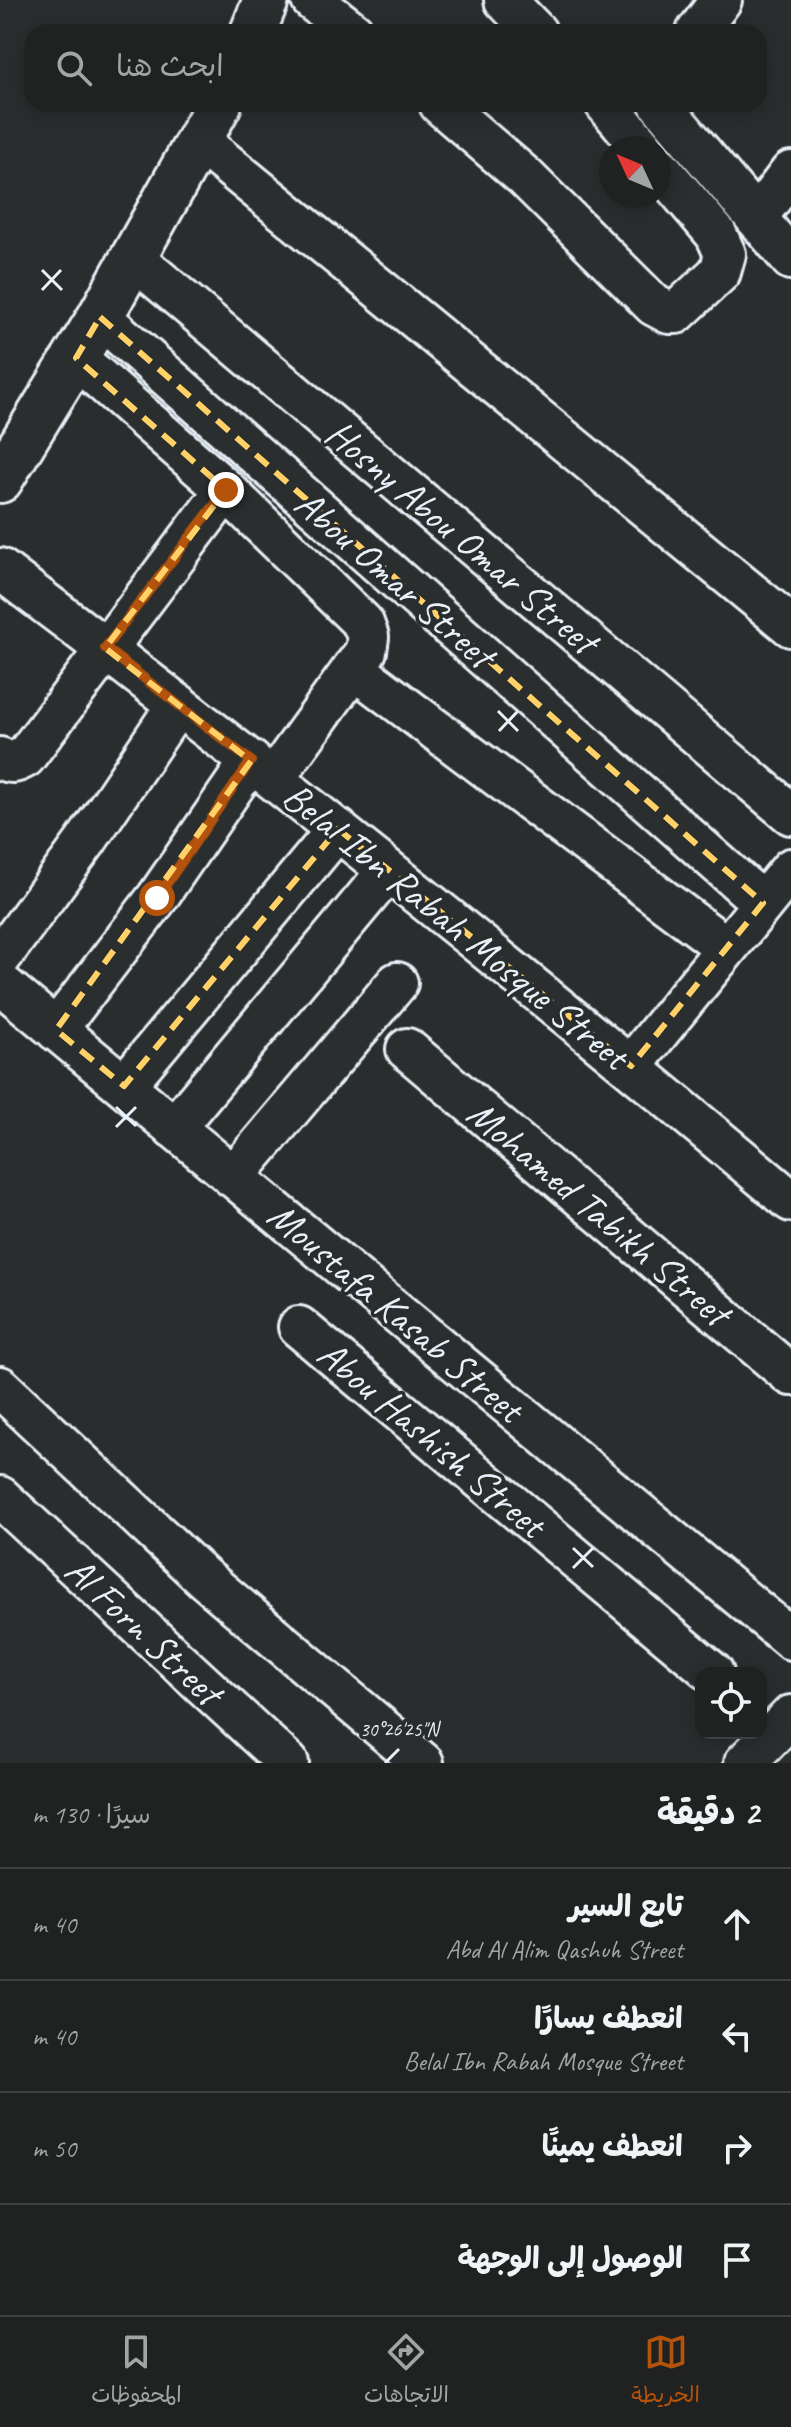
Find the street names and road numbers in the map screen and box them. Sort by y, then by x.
street label: Hosny Abou Omar Street [317,409,607,663]
street label: Abou Omar Street [286,479,504,677]
street label: Belal Ibn Rabah Mosque Street [273,771,641,1083]
street label: Mohamed Tabikh Street [457,1089,744,1341]
street label: Moustafa Kasab Street [257,1190,536,1436]
street label: Abou Hashish Street [307,1329,558,1551]
street label: Al Forn Street [54,1545,236,1720]

